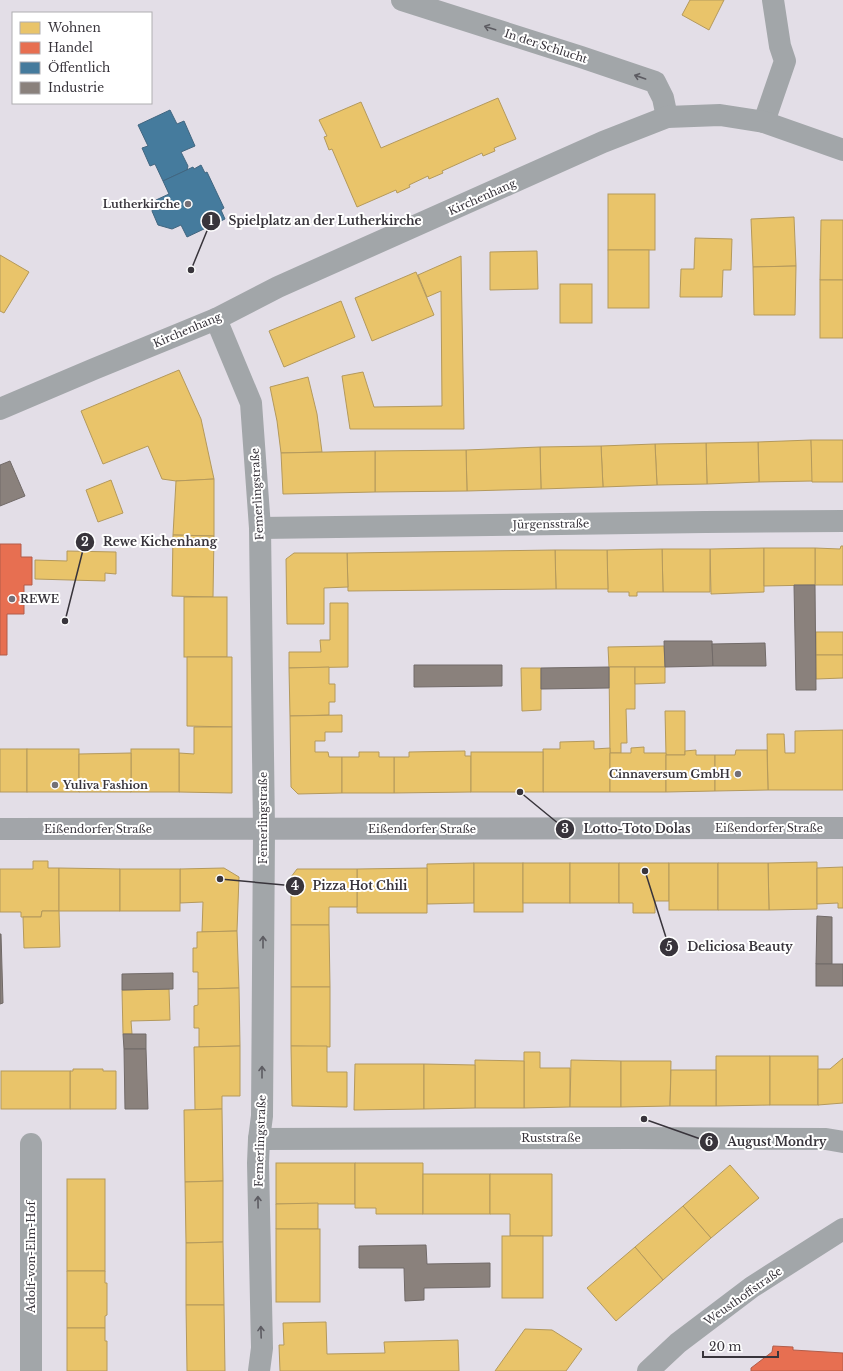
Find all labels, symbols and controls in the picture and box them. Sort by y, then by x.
legend [12,12,152,104]
text: Wohnen [47,20,101,35]
one-way arrow [483,24,496,31]
street label: In der Schlucht [503,26,590,66]
text: Handel [48,40,93,55]
text: Öffentlich [48,59,110,75]
one-way arrow [633,73,646,80]
text: Industrie [48,80,104,95]
street label: Kirchenhang [446,176,518,218]
place label: Lutherkirche [103,197,181,211]
marker: Lutherkirche [183,199,193,209]
callout: Spielplatz an der Lutherkirche [201,209,430,233]
text: 1 [208,213,214,228]
text: Spielplatz an der Lutherkirche [228,213,422,228]
street label: Kirchenhang [151,309,224,351]
street label: Femerlingstraße [248,448,266,540]
street label: Jürgensstraße [511,516,589,532]
callout: Rewe Kichenhang [75,530,225,554]
text: 2 [81,534,89,549]
text: Rewe Kichenhang [103,534,218,549]
place label: REWE [20,592,60,606]
marker: REWE [7,594,17,604]
place label: Cinnaversum GmbH [609,767,731,781]
marker: Cinnaversum GmbH [733,769,743,779]
street label: Femerlingstraße [256,772,270,864]
place label: Yuliva Fashion [62,778,148,792]
marker: Yuliva Fashion [50,780,60,790]
callout: Lotto-Toto Dolas [555,817,698,841]
text: 3 [561,821,569,836]
text: Lotto-Toto Dolas [583,821,691,836]
street label: Eißendorfer Straße [715,821,823,835]
street label: Eißendorfer Straße [44,822,152,836]
street label: Eißendorfer Straße [368,822,476,836]
callout: Pizza Hot Chili [285,874,416,898]
text: 4 [291,878,299,893]
text: Pizza Hot Chili [313,878,408,893]
callout: Deliciosa Beauty [659,935,801,959]
one-way arrow [259,936,267,949]
text: 5 [665,939,673,954]
text: Deliciosa Beauty [687,939,793,954]
one-way arrow [258,1066,266,1079]
street label: Femerlingstraße [251,1095,269,1187]
callout: August Mondry [699,1130,834,1154]
street label: Ruststraße [521,1131,581,1145]
text: 6 [705,1134,713,1149]
text: August Mondry [726,1134,827,1149]
one-way arrow [255,1196,262,1209]
street label: Adolf-von-Elm-Hof [24,1200,38,1314]
street label: Weusthoffstraße [700,1264,785,1329]
one-way arrow [257,1326,265,1339]
scale bar [703,1333,778,1359]
text: 20 m [709,1339,741,1354]

